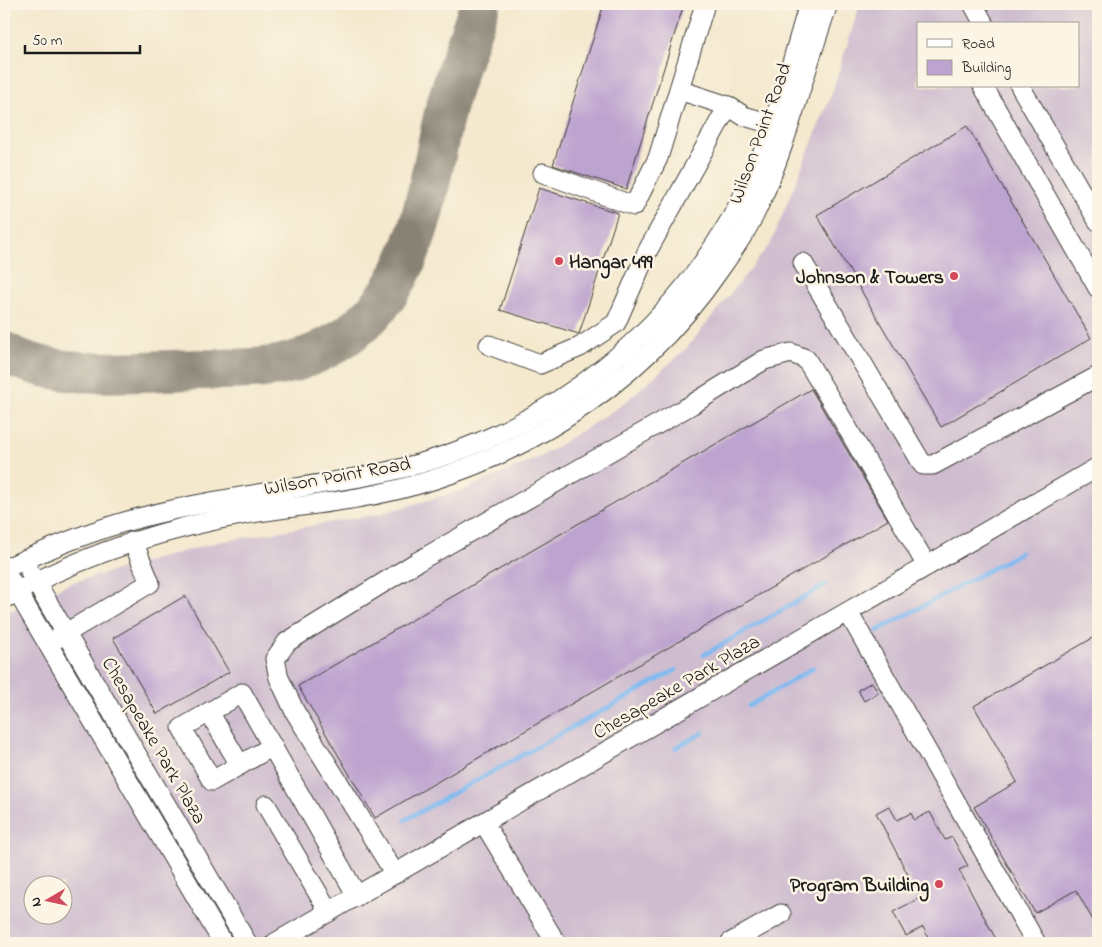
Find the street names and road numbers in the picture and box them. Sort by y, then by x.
street label: Wilson Point Road [722,59,800,209]
street label: Wilson Point Road [262,450,413,505]
street label: Chesapeake Park Plaza [588,628,766,748]
street label: Chesapeake Park Plaza [93,652,213,830]

